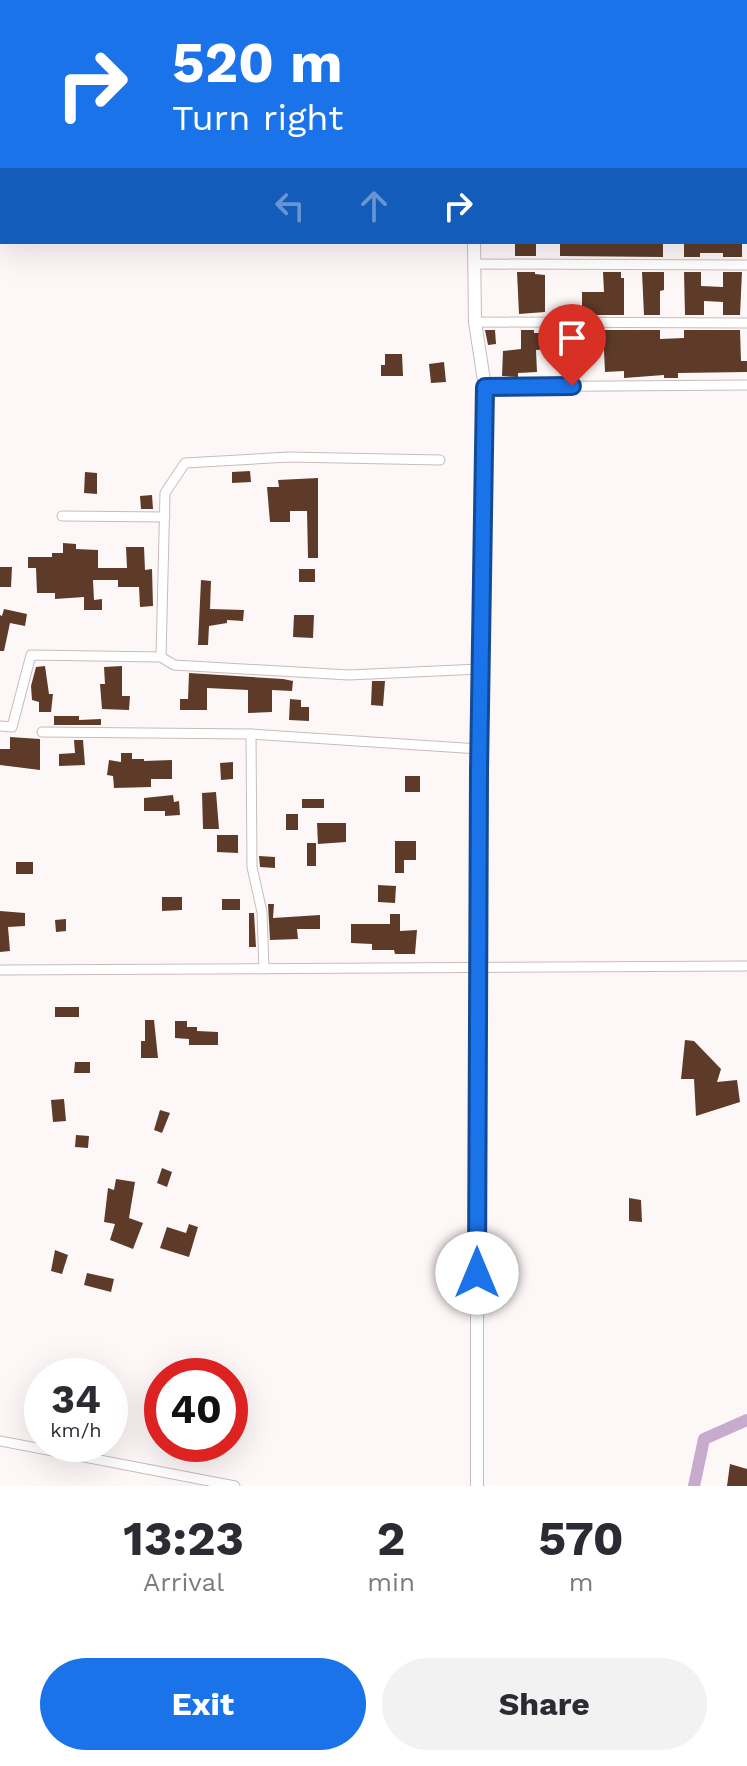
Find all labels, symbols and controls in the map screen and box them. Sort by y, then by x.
text: 520 m [172,30,343,96]
icon: right [40,32,144,136]
text: Turn right [172,97,343,139]
icon: left [268,184,312,228]
icon: ahead [352,184,396,228]
icon: right [436,184,480,228]
pin [538,304,606,386]
icon: arrive [550,316,594,360]
position arrow [435,1231,519,1315]
speed limit sign: 40 [144,1358,248,1462]
text: 34 [51,1376,101,1423]
text: km/h [50,1418,102,1442]
text: 13:23 [123,1510,244,1567]
text: 2 [377,1510,405,1567]
text: 570 [538,1510,624,1567]
text: Arrival [143,1567,224,1597]
text: min [367,1567,415,1597]
text: m [569,1567,593,1597]
button: Exit [40,1658,366,1750]
button: Share [382,1658,707,1750]

